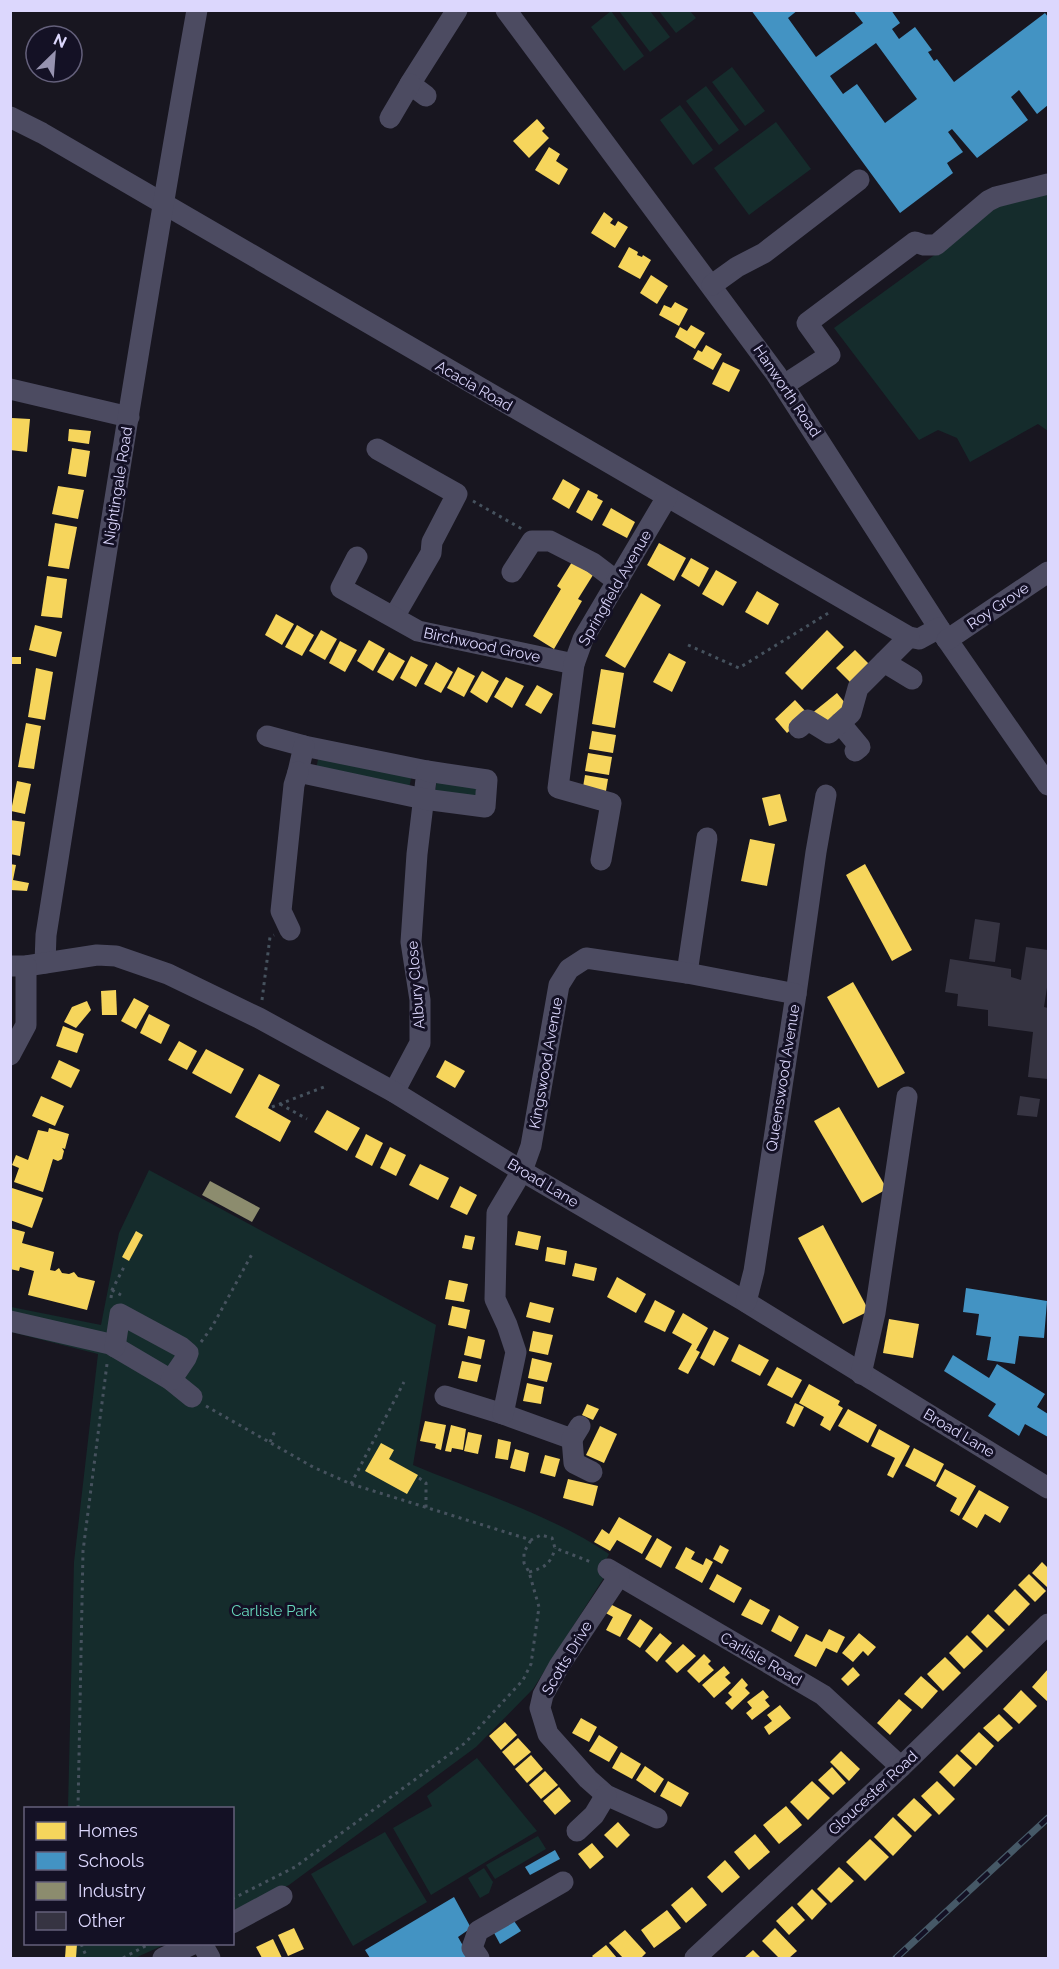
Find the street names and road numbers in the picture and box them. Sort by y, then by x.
street label: Hanworth Road [749,341,825,441]
street label: Acacia Road [432,357,516,415]
street label: Nightingale Road [100,425,136,547]
street label: Springfield Avenue [575,527,656,649]
street label: Roy Grove [964,579,1032,633]
street label: Birchwood Grove [422,624,542,666]
street label: Albury Close [403,940,429,1030]
street label: Kingswood Avenue [526,996,566,1130]
street label: Queenswood Avenue [762,1003,804,1153]
street label: Broad Lane [504,1155,582,1211]
street label: Broad Lane [920,1405,998,1461]
street label: Scotts Drive [538,1618,596,1698]
street label: Carlisle Road [717,1628,805,1690]
street label: Gloucester Road [825,1747,921,1839]

